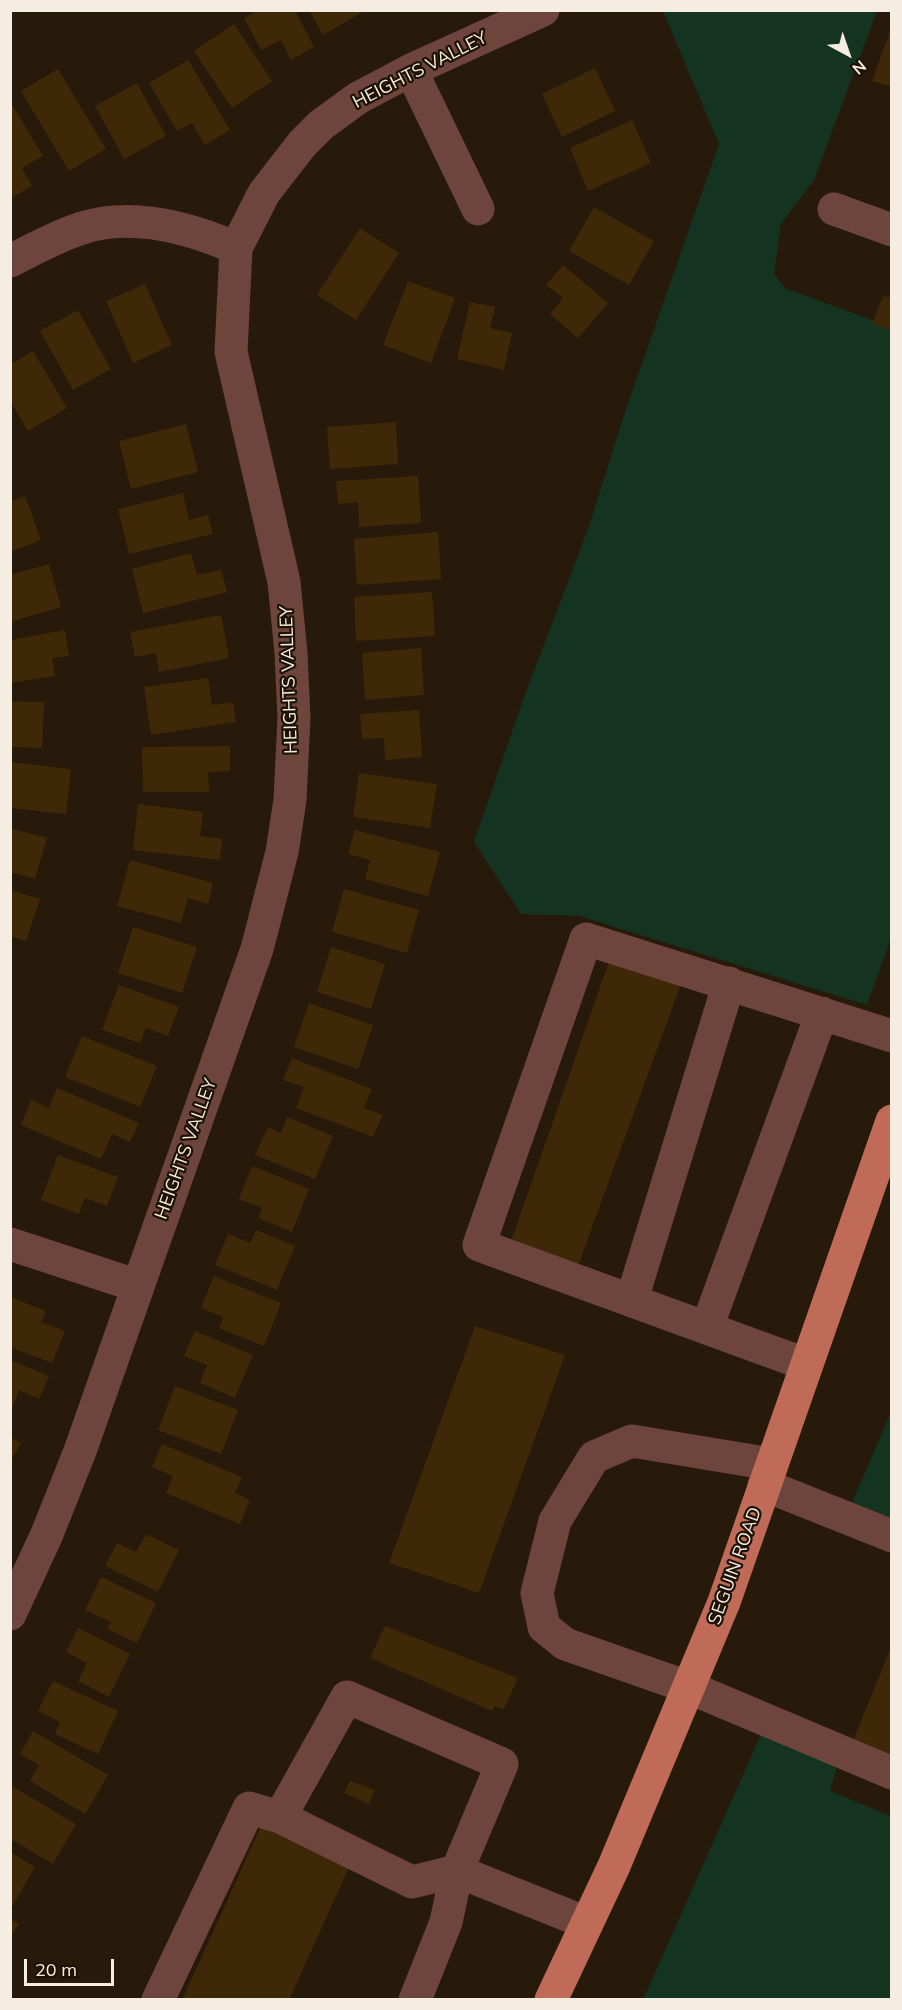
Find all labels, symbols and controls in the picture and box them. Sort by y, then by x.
north arrow [818,24,878,84]
street label: HEIGHTS VALLEY [349,27,491,113]
text: N [849,56,871,79]
street label: HEIGHTS VALLEY [276,606,302,754]
street label: HEIGHTS VALLEY [151,1076,221,1222]
street label: SEGUIN ROAD [704,1504,766,1628]
scale bar [27,1947,117,1985]
text: 20 m [35,1958,77,1981]

